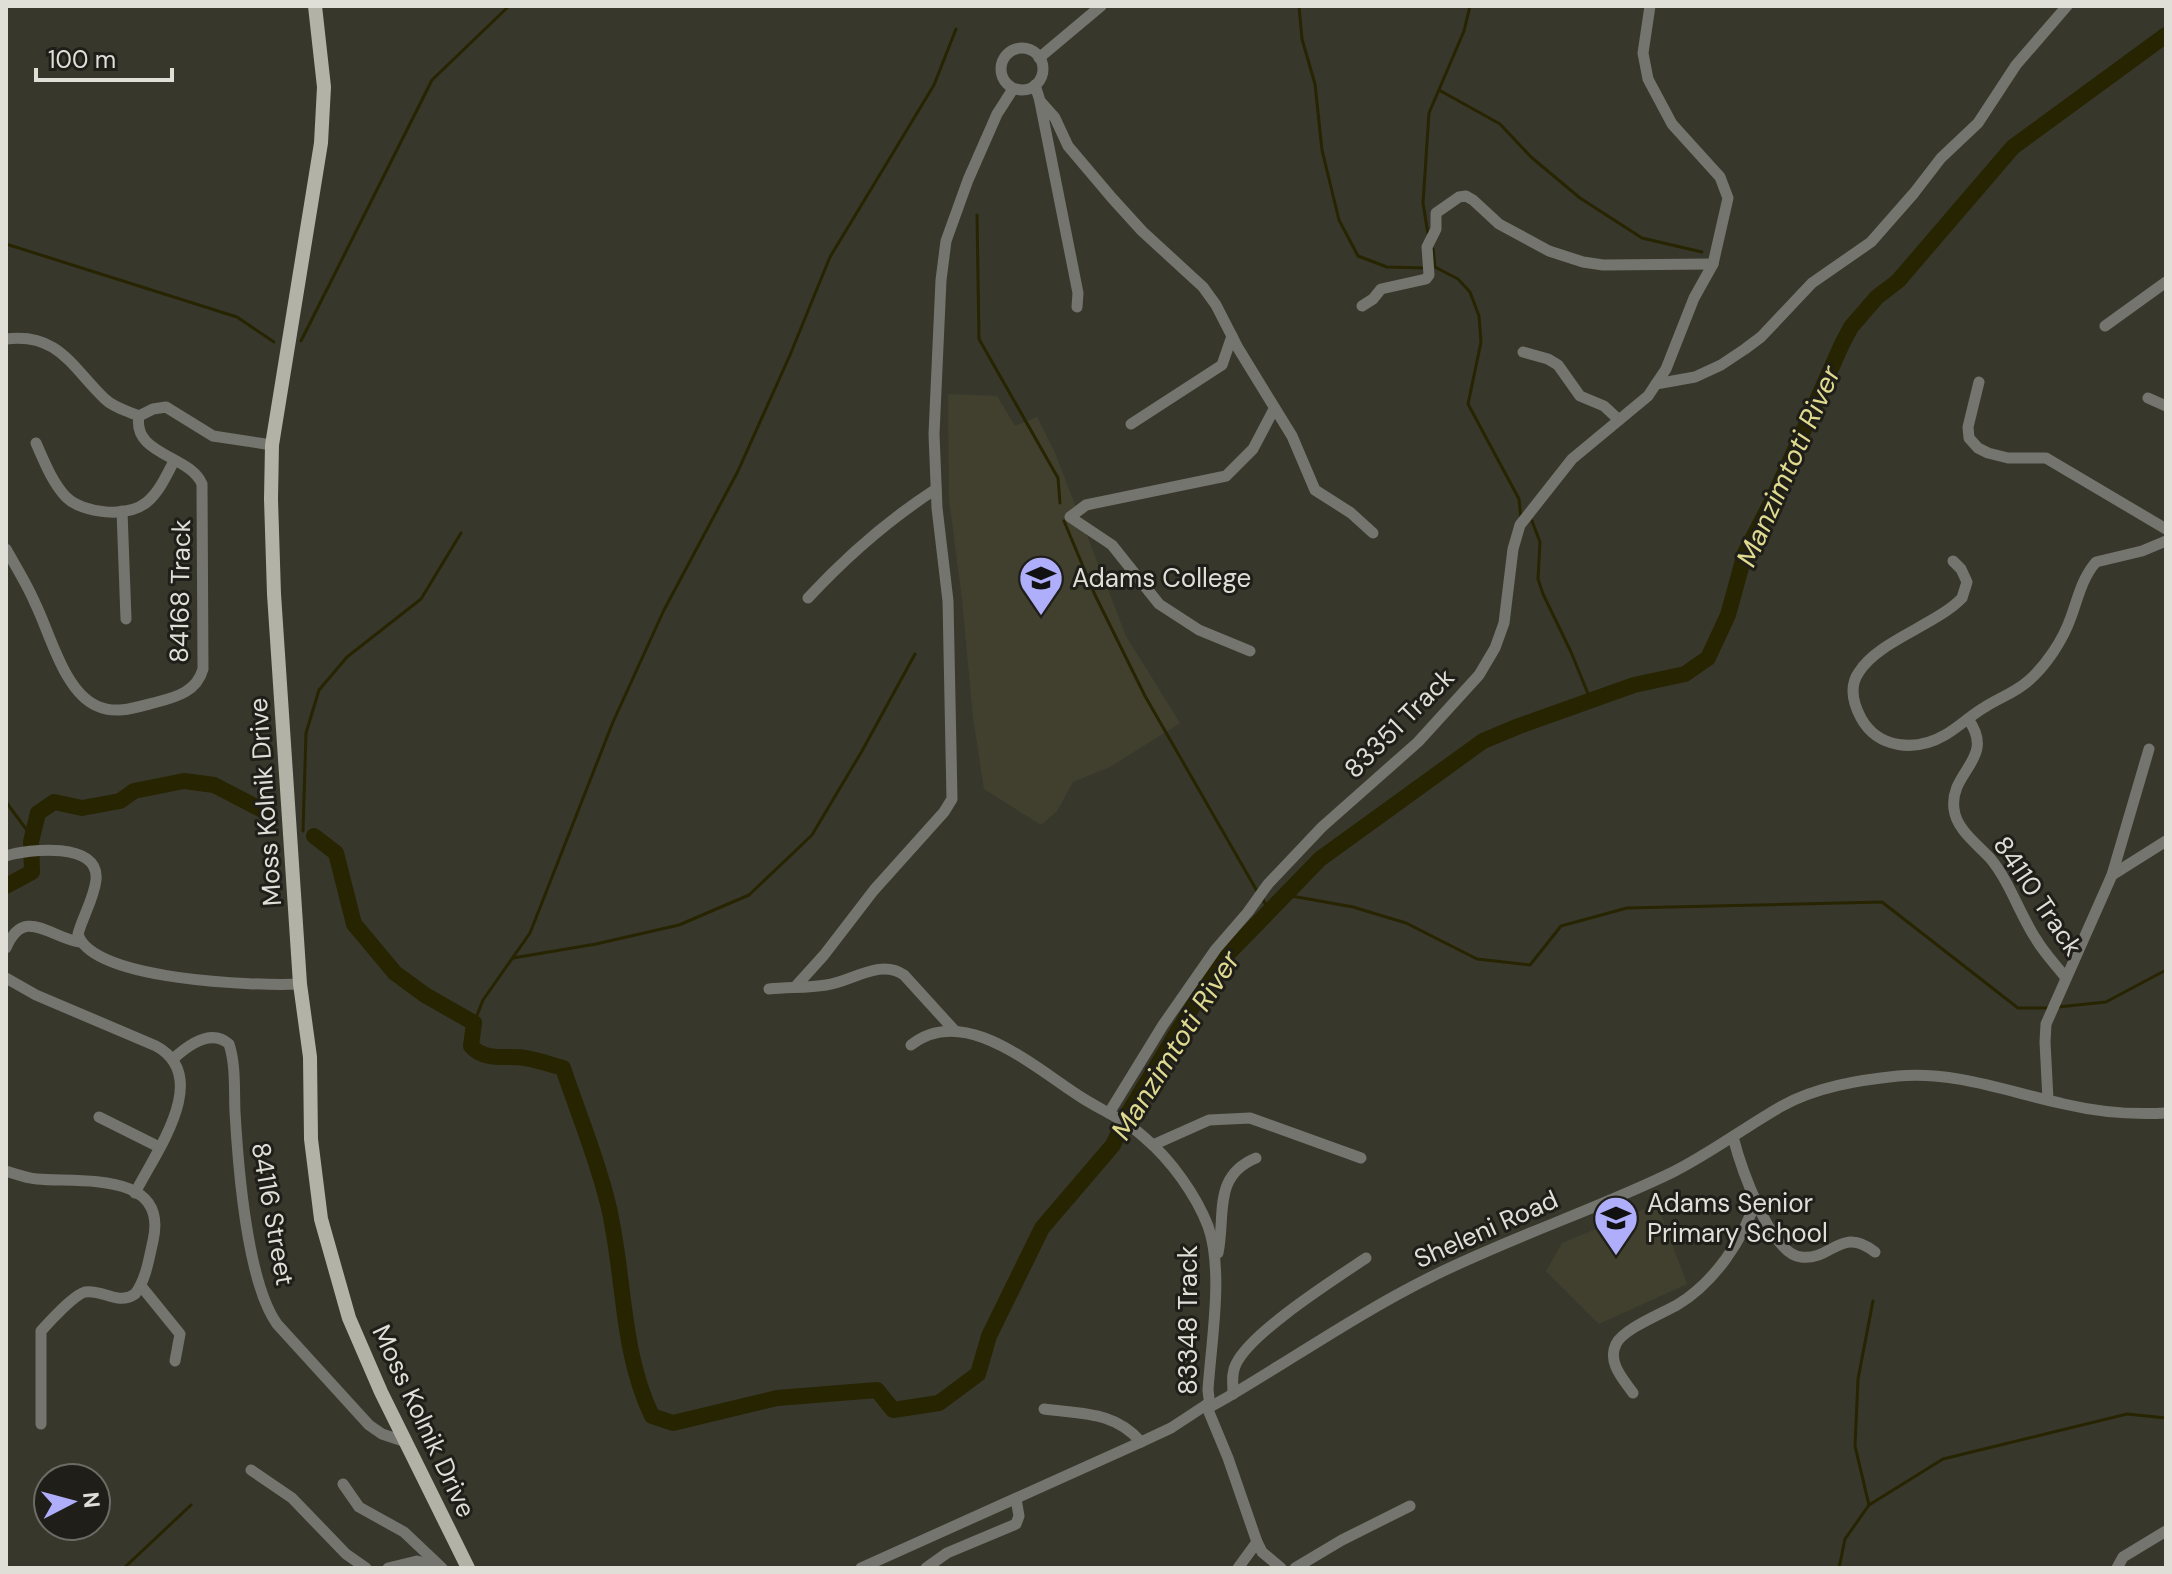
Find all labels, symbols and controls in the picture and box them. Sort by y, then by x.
scale bar [36,32,172,82]
text: 100 m [48,44,116,75]
water label: Manzimtoti River [1728,359,1850,572]
street label: 84168 Track [162,519,198,663]
school or university icon: Adams College [1017,554,1065,617]
place label: Adams College [1072,561,1251,595]
street label: 83351 Track [1337,661,1461,785]
street label: Moss Kolnik Drive [241,697,289,907]
street label: 84110 Track [1986,830,2090,962]
water label: Manzimtoti River [1102,943,1249,1147]
street label: 84116 Street [244,1140,302,1288]
street label: Sheleni Road [1409,1182,1563,1276]
place label: Adams Senior Primary School [1647,1186,1828,1250]
school or university icon: Adams Senior Primary School [1592,1194,1640,1257]
street label: 83348 Track [1171,1245,1205,1395]
street label: Moss Kolnik Drive [365,1319,483,1523]
north arrow [32,1462,112,1542]
text: N [76,1490,107,1509]

